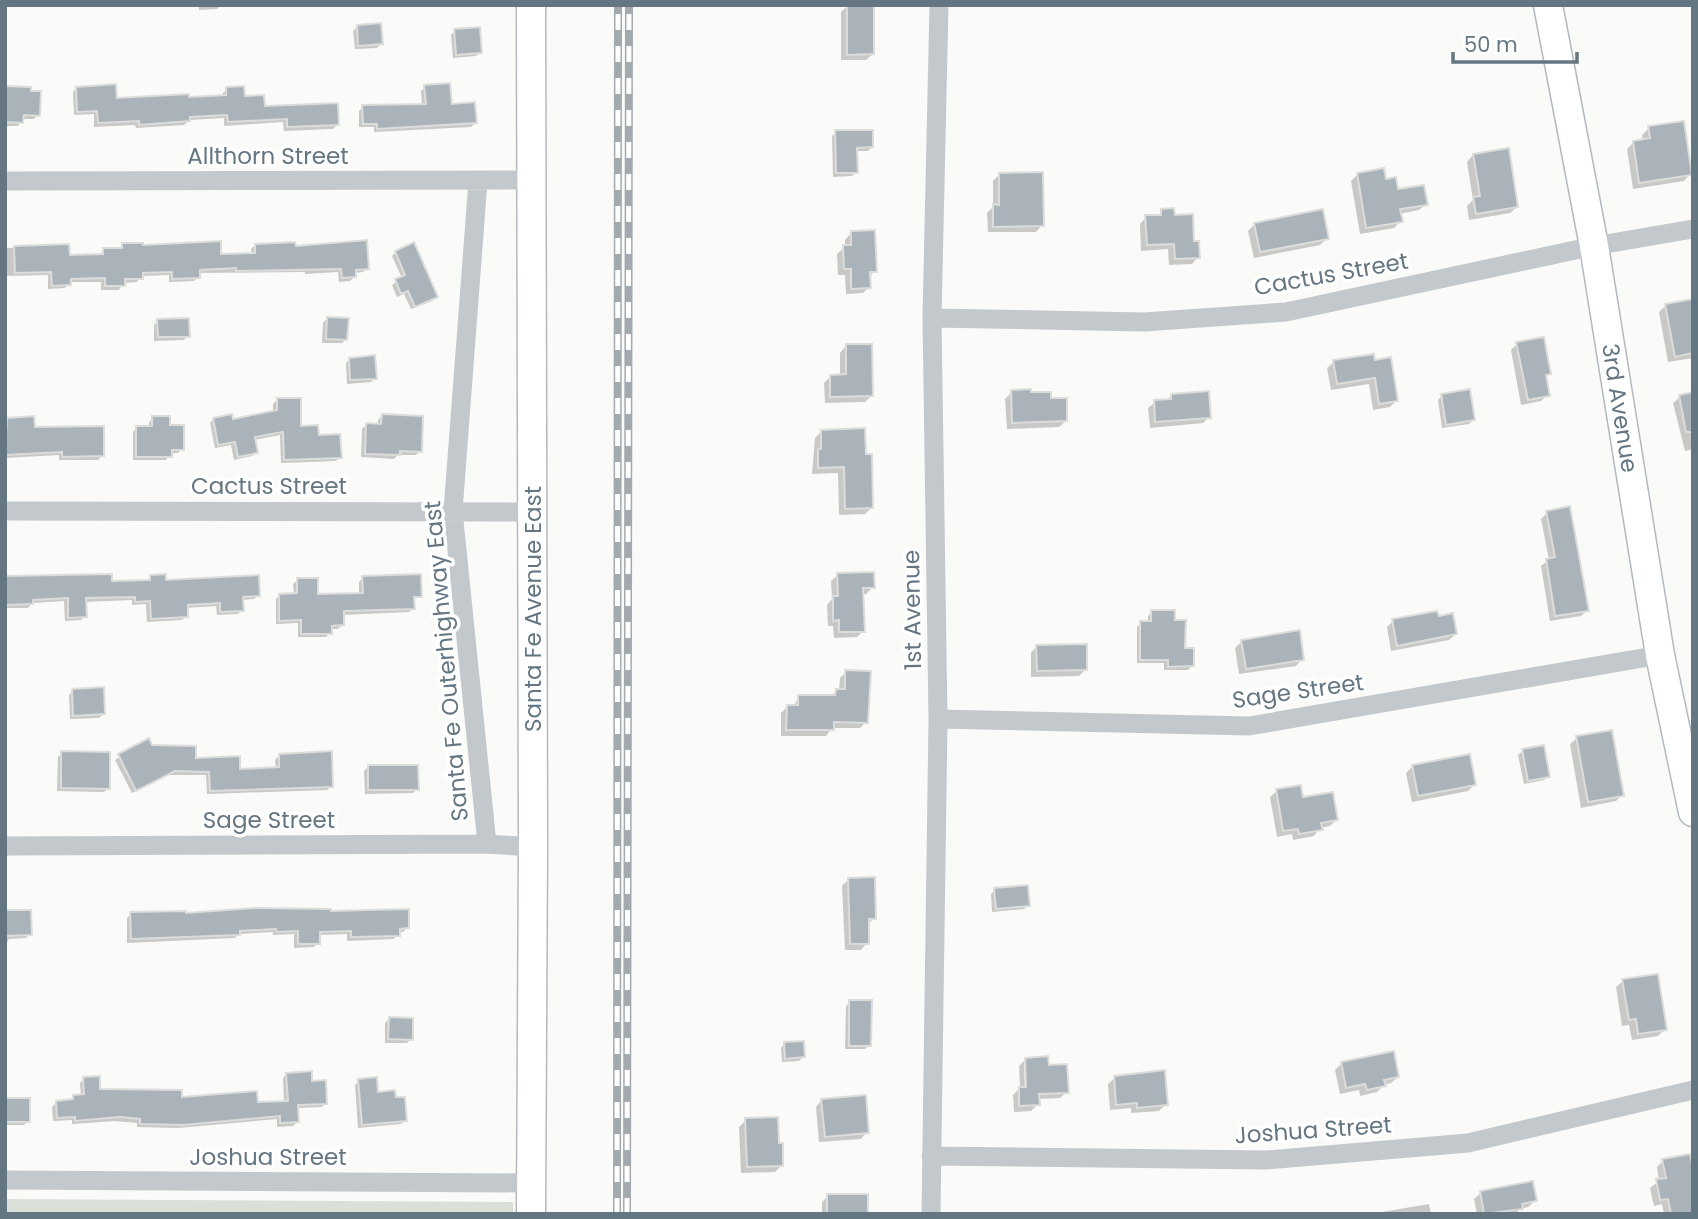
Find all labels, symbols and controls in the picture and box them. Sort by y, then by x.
scale bar [1453,21,1577,65]
text: 50 m [1464,30,1518,59]
street label: Allthorn Street [187,140,349,172]
street label: Cactus Street [1251,245,1411,303]
street label: 3rd Avenue [1594,341,1646,475]
street label: Cactus Street [191,470,347,502]
street label: Santa Fe Avenue East [517,486,549,732]
street label: Santa Fe Outerhighway East [416,499,476,823]
street label: 1st Avenue [895,550,929,670]
street label: Sage Street [1230,666,1366,716]
street label: Sage Street [203,804,335,836]
street label: Joshua Street [1233,1109,1393,1151]
street label: Joshua Street [189,1141,347,1173]

